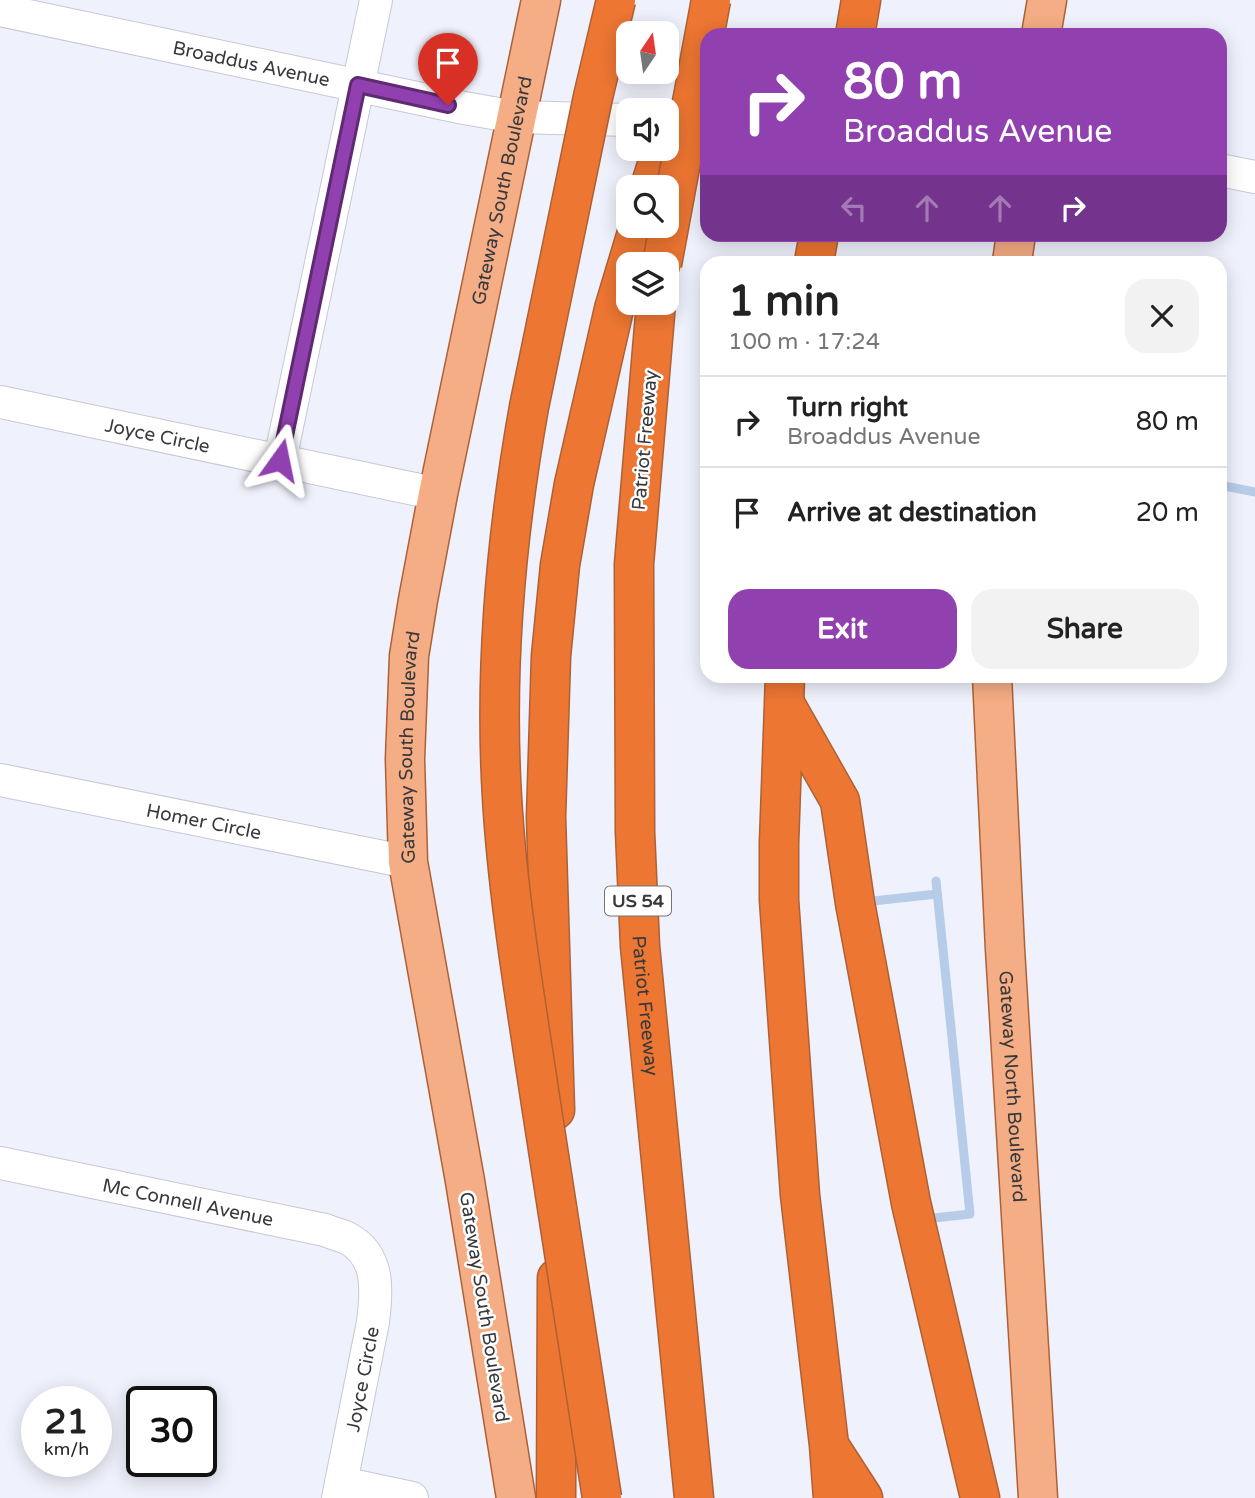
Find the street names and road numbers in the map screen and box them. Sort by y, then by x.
street label: Broaddus Avenue [171,37,332,91]
street label: Gateway South Boulevard [468,74,537,307]
street label: Patriot Freeway [628,369,662,511]
street label: Joyce Circle [103,414,212,458]
street label: Gateway South Boulevard [395,629,425,864]
street label: Homer Circle [144,800,263,844]
road number: US 54 [605,887,671,916]
street label: Patriot Freeway [628,935,663,1077]
street label: Gateway North Boulevard [994,970,1030,1203]
street label: Mc Connell Avenue [100,1174,275,1231]
street label: Gateway South Boulevard [455,1190,513,1424]
street label: Joyce Circle [342,1325,384,1434]

